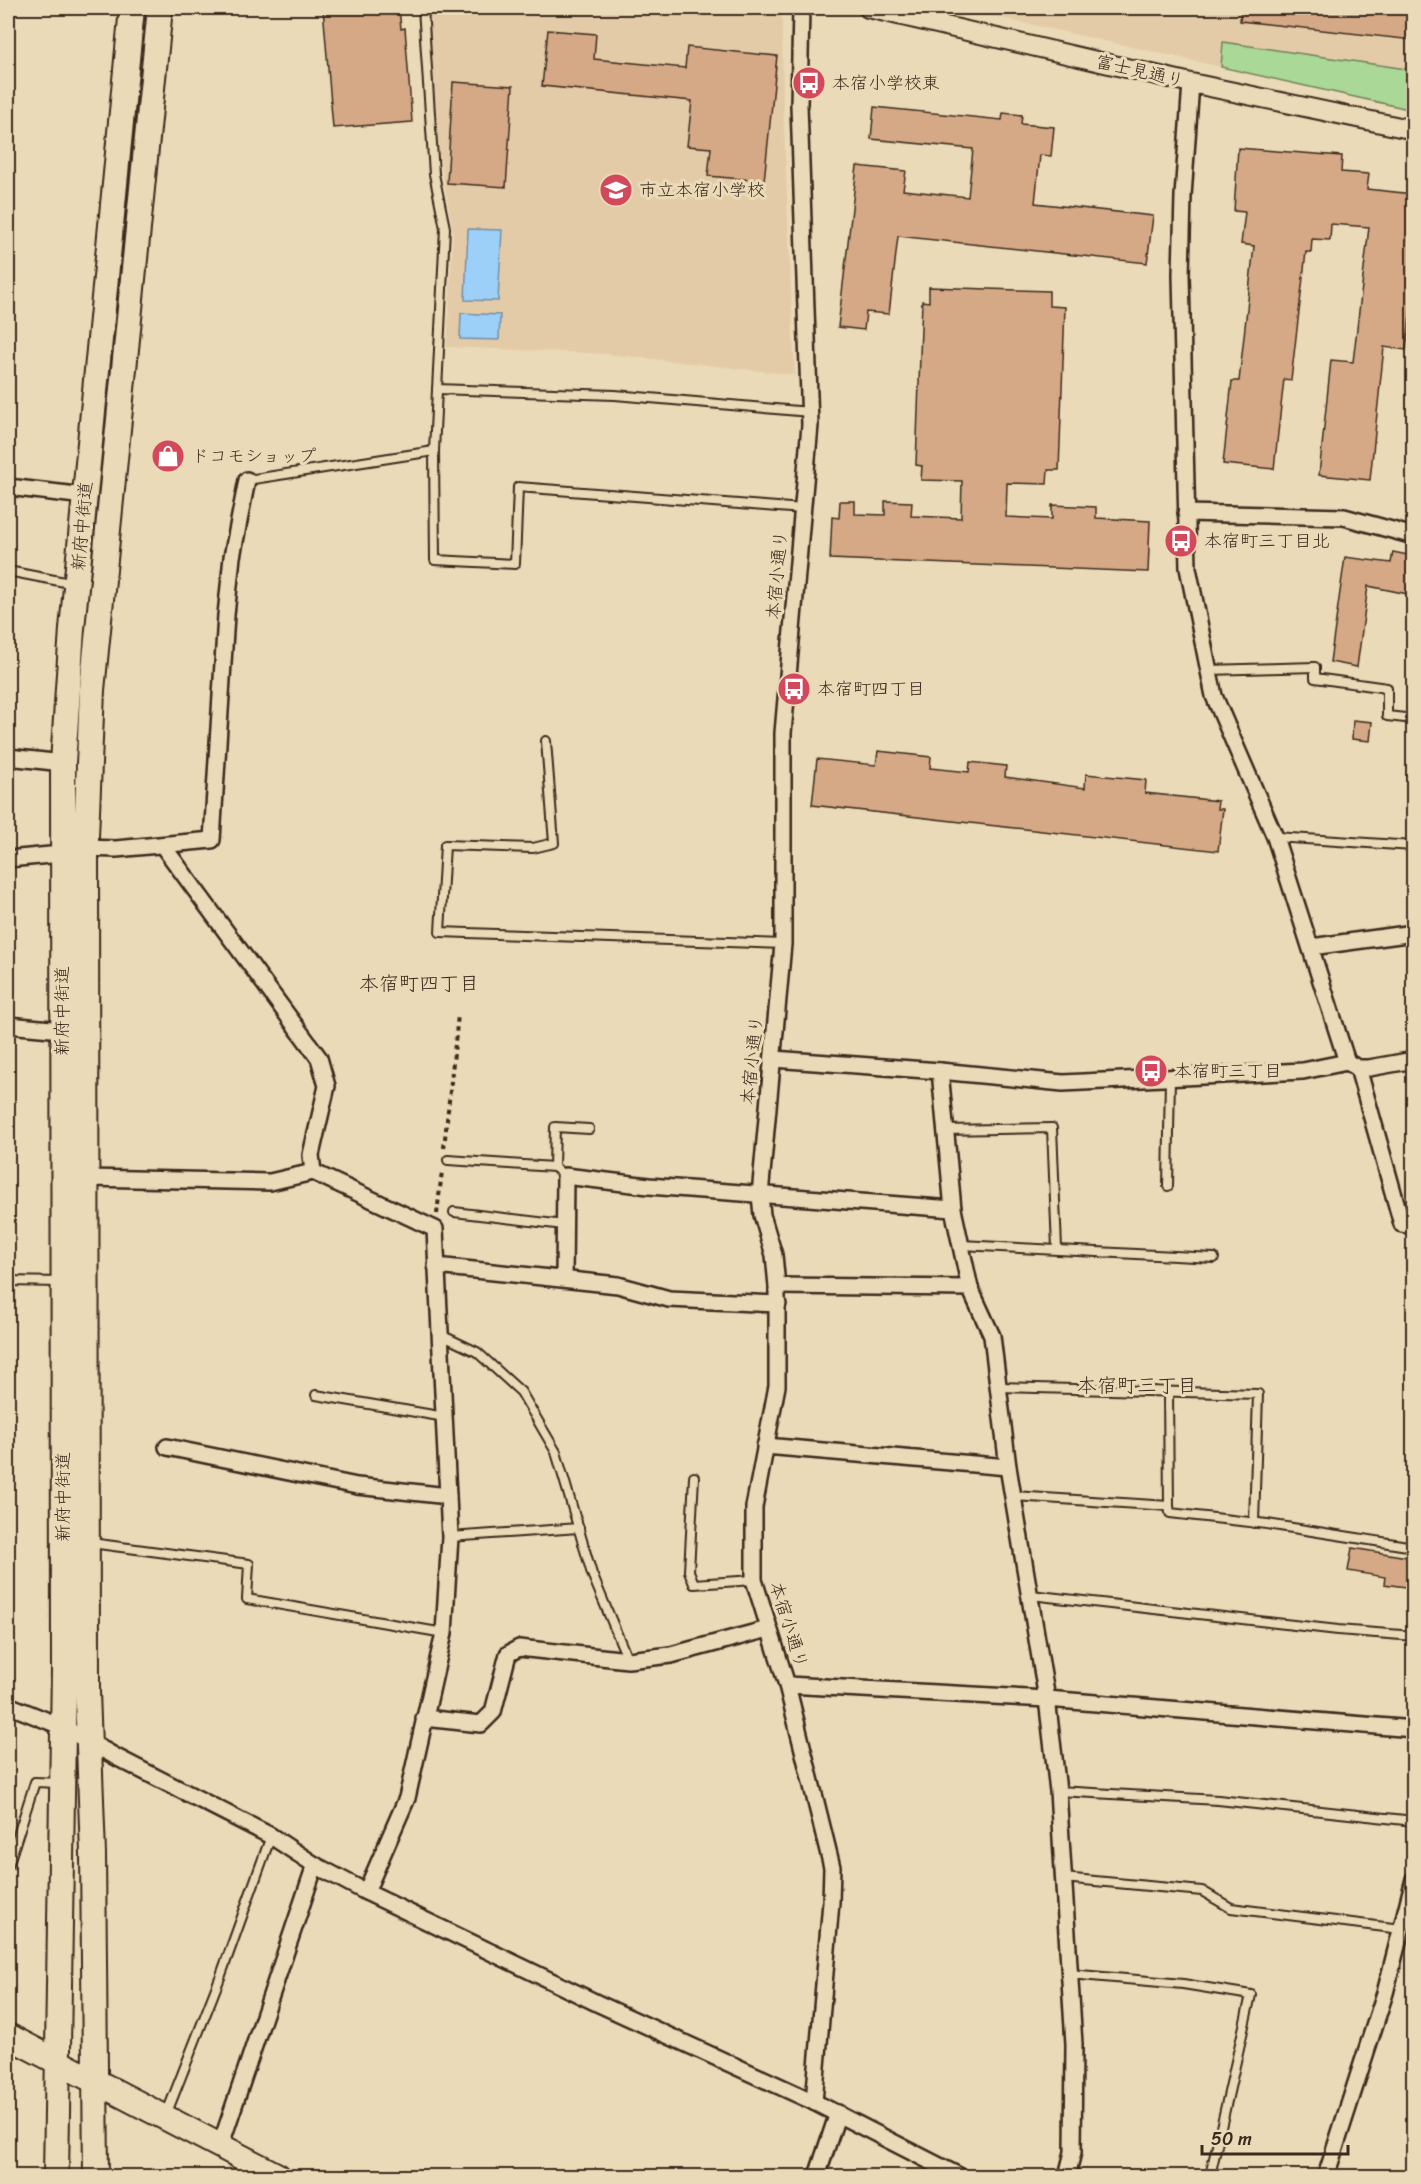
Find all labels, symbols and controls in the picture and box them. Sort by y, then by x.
street label: 富士見通り [1093,45,1187,97]
bus stop icon: 本宿小学校東 [791,65,827,101]
place label: 本宿小学校東 [832,67,940,99]
school or university icon: 市立本宿小学校 [598,172,634,208]
place label: 市立本宿小学校 [639,174,765,206]
shop icon: ドコモショップ [150,438,186,474]
place label: ドコモショップ [191,440,316,472]
street label: 新府中街道 [62,480,102,572]
bus stop icon: 本宿町三丁目北 [1163,523,1199,559]
place label: 本宿町三丁目北 [1204,525,1330,557]
street label: 本宿小通り [757,529,797,621]
bus stop icon: 本宿町四丁目 [776,671,812,707]
place label: 本宿町四丁目 [817,673,925,705]
street label: 新府中街道 [46,966,78,1056]
district label: 本宿町四丁目 [359,966,479,1001]
street label: 本宿小通り [731,1014,773,1106]
bus stop icon: 本宿町三丁目 [1133,1053,1169,1089]
place label: 本宿町三丁目 [1174,1055,1282,1087]
district label: 本宿町三丁目 [1077,1368,1197,1403]
street label: 新府中街道 [47,1452,79,1542]
street label: 本宿小通り [761,1577,817,1673]
scale bar [1202,2118,1348,2156]
text: 50 m [1211,2123,1252,2155]

